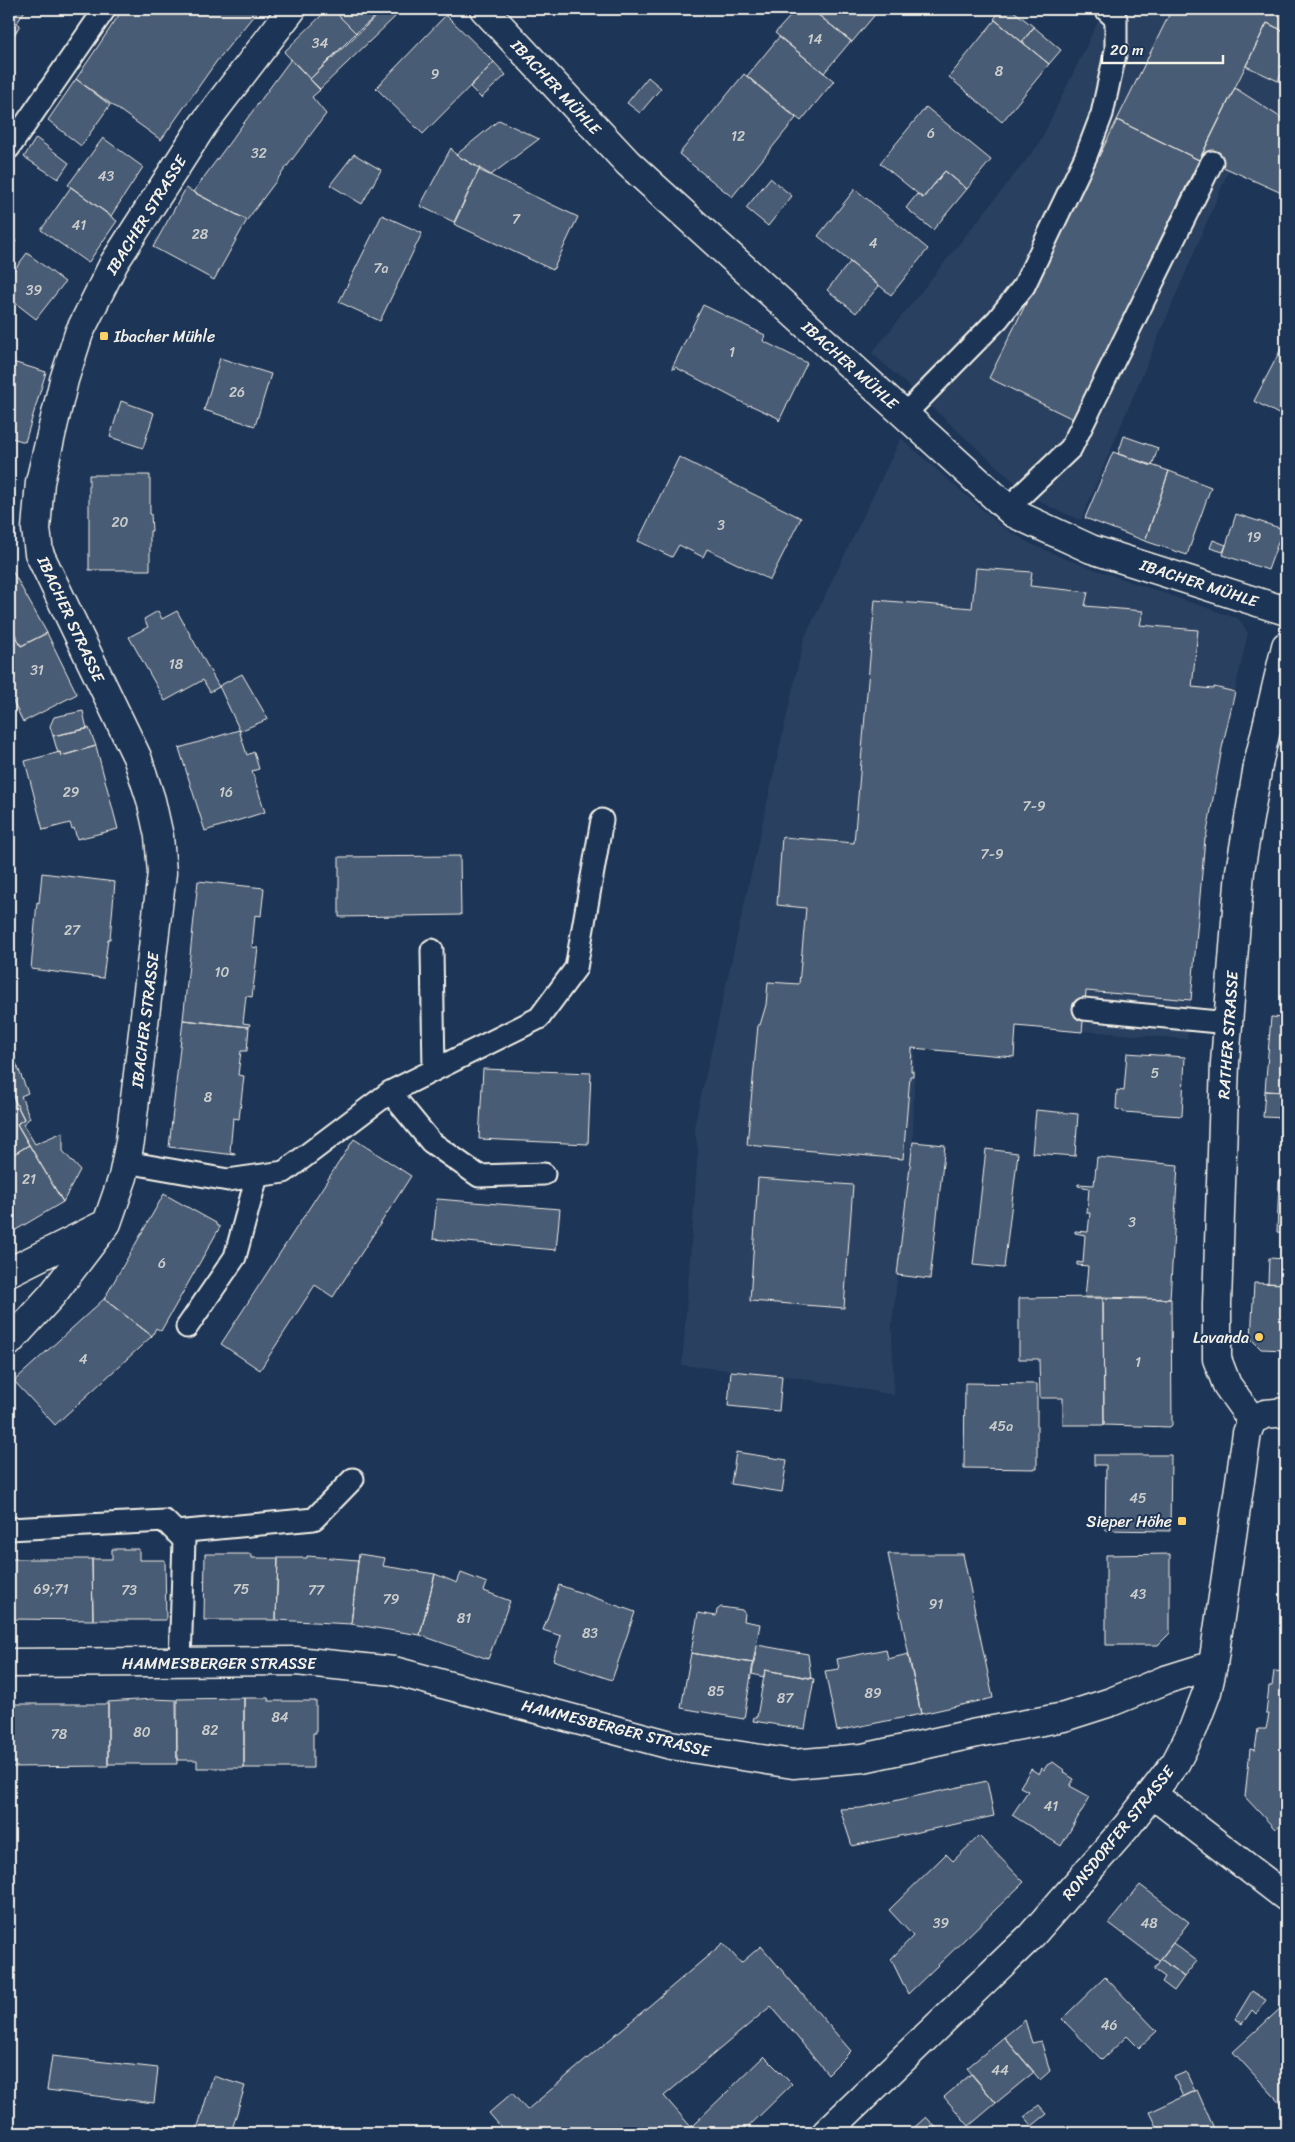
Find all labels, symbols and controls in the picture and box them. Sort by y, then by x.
house number: 14 [808,27,823,52]
house number: 34 [312,31,328,56]
street label: IBACHER MÜHLE [503,31,609,143]
scale bar [1102,32,1224,64]
text: 20 m [1110,37,1144,63]
house number: 8 [995,59,1004,84]
house number: 9 [431,62,440,87]
house number: 6 [927,121,935,146]
house number: 12 [731,124,745,149]
house number: 32 [251,141,267,166]
street label: IBACHER STRASSE [97,148,195,281]
house number: 43 [98,164,115,189]
house number: 7 [512,207,521,232]
house number: 41 [72,213,86,238]
house number: 28 [192,222,209,247]
house number: 4 [869,231,878,256]
house number: 7a [373,256,389,281]
house number: 39 [26,278,43,303]
street label: IBACHER MÜHLE [794,312,906,418]
place label: Ibacher Mühle [113,322,215,351]
marker: Ibacher Mühle [98,330,110,342]
house number: 1 [729,340,735,365]
house number: 26 [229,380,245,405]
house number: 20 [112,510,129,535]
house number: 3 [717,513,725,538]
house number: 19 [1247,525,1262,550]
street label: IBACHER STRASSE [29,550,113,688]
street label: IBACHER MÜHLE [1135,550,1263,616]
house number: 18 [169,652,184,677]
house number: 31 [30,658,44,683]
house number: 29 [63,780,80,805]
house number: 16 [219,780,233,805]
house number: 7-9 [1022,794,1046,819]
house number: 7-9 [980,842,1004,867]
house number: 27 [64,918,81,943]
street label: IBACHER STRASSE [122,949,168,1091]
house number: 10 [215,960,230,985]
street label: RATHER STRASSE [1209,969,1247,1100]
house number: 5 [1151,1061,1160,1086]
house number: 8 [204,1085,213,1110]
house number: 21 [22,1167,36,1192]
house number: 3 [1128,1210,1136,1235]
house number: 6 [158,1251,166,1276]
place label: Lavanda [1193,1323,1249,1352]
marker: Lavanda [1253,1331,1265,1343]
house number: 4 [79,1347,88,1372]
house number: 1 [1135,1350,1141,1375]
house number: 45a [989,1414,1013,1439]
house number: 45 [1129,1486,1147,1511]
place label: Sieper Höhe [1086,1507,1172,1536]
marker: Sieper Höhe [1176,1515,1188,1527]
house number: 69;71 [34,1577,68,1602]
house number: 75 [233,1577,250,1602]
house number: 73 [121,1578,137,1603]
house number: 77 [308,1578,325,1603]
house number: 43 [1130,1582,1147,1607]
house number: 79 [383,1587,400,1612]
house number: 91 [929,1592,943,1617]
house number: 81 [457,1606,471,1631]
house number: 83 [582,1621,598,1646]
street label: HAMMESBERGER STRASSE [122,1649,317,1678]
house number: 85 [708,1679,725,1704]
house number: 89 [864,1681,882,1706]
house number: 87 [777,1686,794,1711]
street label: HAMMESBERGER STRASSE [518,1690,715,1766]
house number: 84 [271,1705,289,1730]
house number: 82 [202,1718,218,1743]
house number: 80 [133,1720,151,1745]
house number: 78 [51,1722,68,1747]
street label: RONSDORFER STRASSE [1054,1758,1182,1907]
house number: 41 [1044,1794,1058,1819]
house number: 39 [933,1911,950,1936]
house number: 48 [1140,1911,1158,1936]
house number: 46 [1101,2013,1117,2038]
house number: 44 [991,2058,1009,2083]

